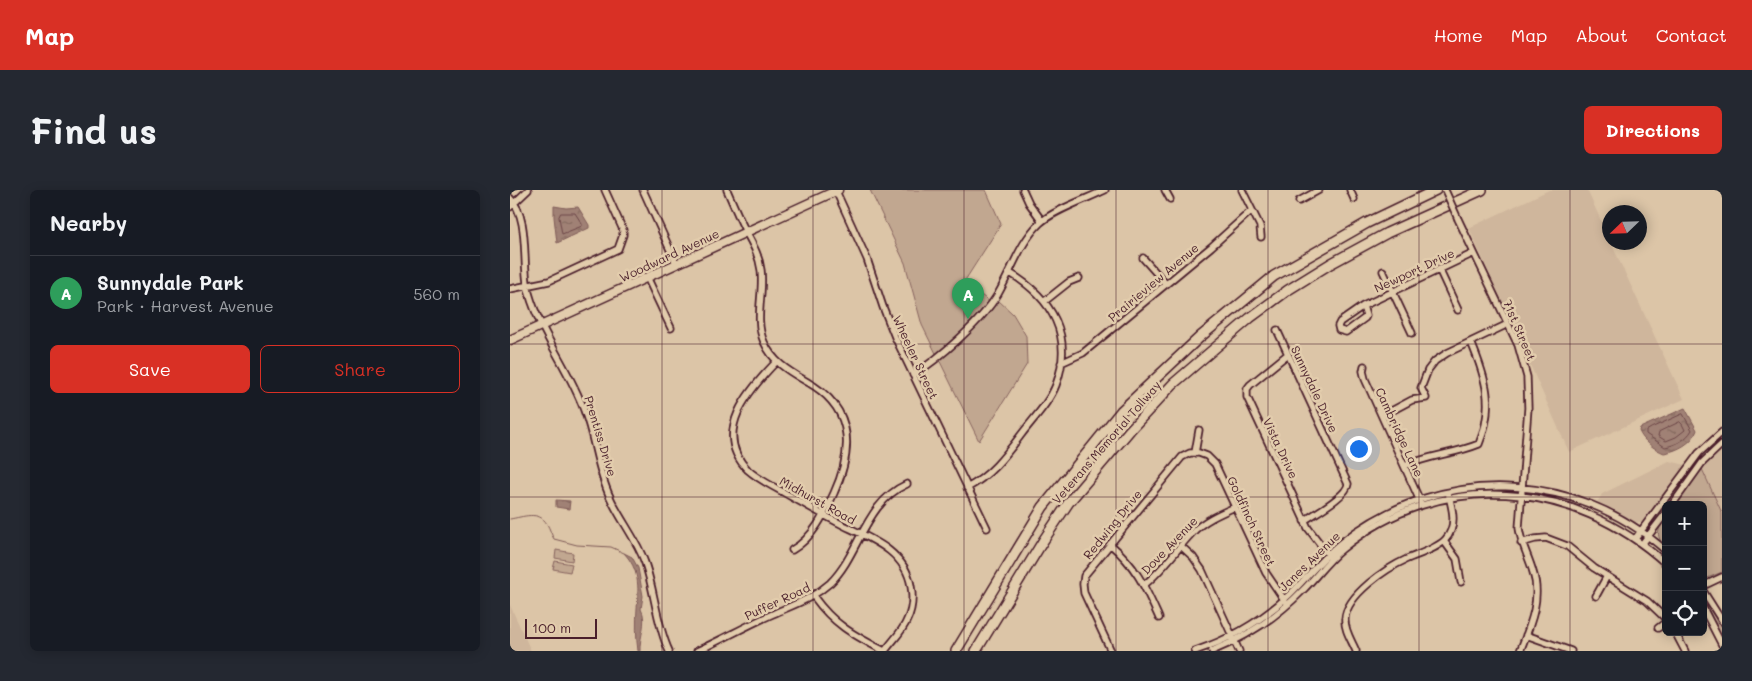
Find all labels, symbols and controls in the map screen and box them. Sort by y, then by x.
text: Map [25,20,74,51]
text: Home [1434,23,1483,47]
text: Map [1511,23,1547,47]
text: About [1575,23,1628,47]
text: Contact [1656,23,1727,47]
button: Directions [1584,106,1722,154]
text: Find us [30,107,157,153]
north arrow [1602,205,1647,250]
text: Nearby [50,209,127,236]
street label: Woodward Avenue [617,225,721,285]
street label: Prairieview Avenue [1104,239,1202,325]
street label: Newport Drive [1371,244,1457,296]
text: Sunnydale Park [97,270,244,295]
pin: A [952,278,984,319]
text: A [60,283,72,304]
text: 560 m [413,283,460,304]
text: Park · Harvest Avenue [97,295,274,316]
street label: 71st Street [1500,297,1540,363]
street label: Wheeler Street [890,313,942,401]
street label: Sunnydale Drive [1288,343,1342,435]
button: Save [50,345,250,393]
button: Share [260,345,460,393]
street label: Veterans Memorial Tollway [1048,377,1164,507]
street label: Cambridge Lane [1372,385,1428,479]
street label: Prentiss Drive [581,394,621,478]
street label: Vista Drive [1260,415,1302,481]
your location [1346,436,1372,462]
street label: Midhurst Road [777,472,859,528]
street label: Goldfinch Street [1224,473,1280,569]
street label: Redwing Drive [1079,486,1145,562]
map controls [1662,501,1707,636]
button: + [1662,501,1707,546]
street label: Dove Avenue [1137,513,1201,577]
street label: Janes Avenue [1275,528,1343,594]
button: − [1662,546,1707,591]
street label: Puffer Road [742,579,813,623]
button: locate [1662,591,1707,636]
scale bar [525,616,598,639]
text: 100 m [532,618,571,637]

